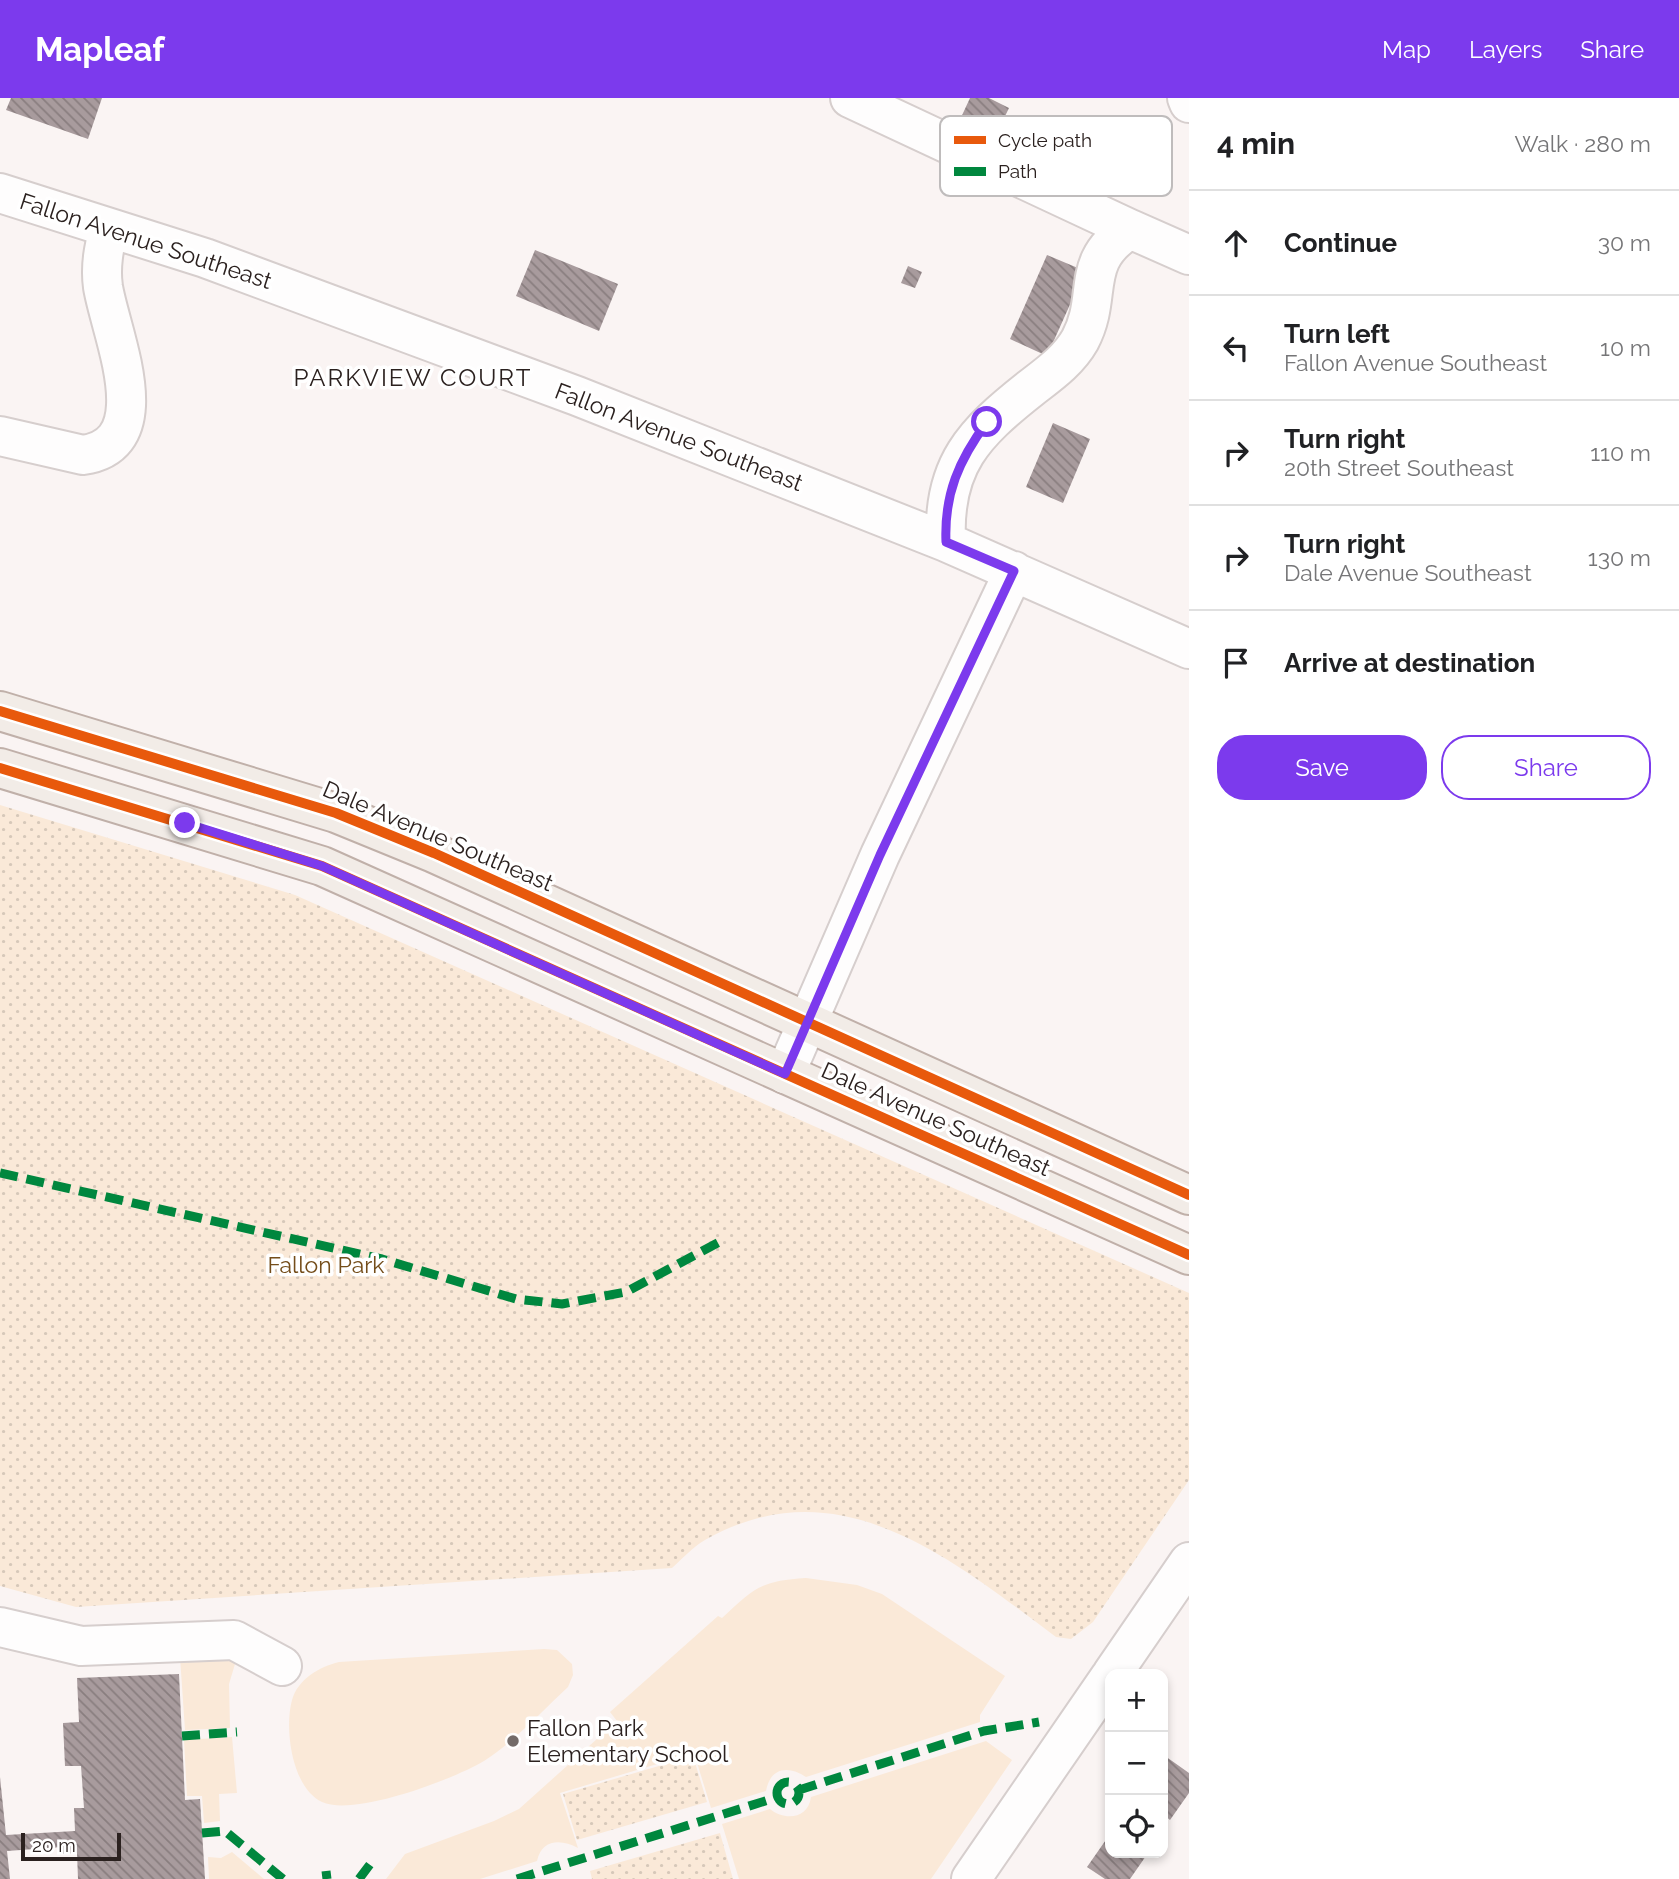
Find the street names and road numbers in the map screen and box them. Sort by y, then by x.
street label: Fallon Avenue Southeast [17,187,276,294]
street label: Fallon Avenue Southeast [551,377,807,496]
street label: Dale Avenue Southeast [319,775,558,896]
street label: Dale Avenue Southeast [818,1056,1055,1181]

